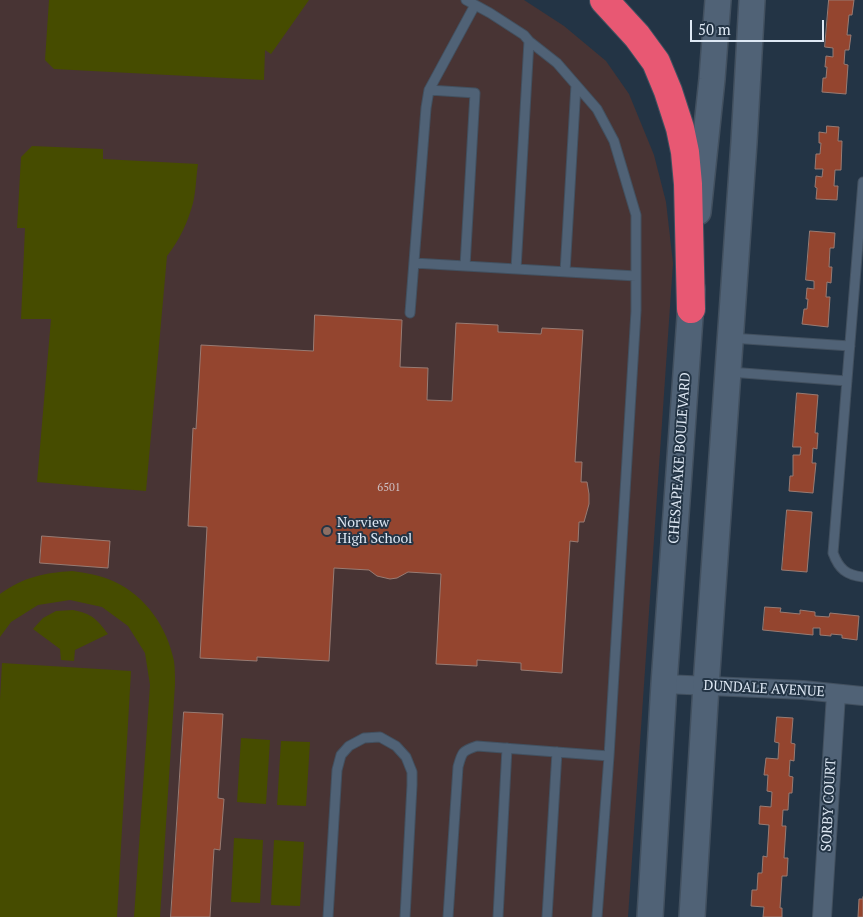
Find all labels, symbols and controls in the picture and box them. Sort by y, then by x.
scale bar [693,10,827,42]
text: 50 m [698,19,731,39]
street label: CHESAPEAKE BOULEVARD [666,372,694,544]
house number: 6501 [377,481,401,495]
place label: Norview High School [337,515,412,548]
marker: Norview High School [321,525,333,537]
street label: DUNDALE AVENUE [703,677,825,701]
street label: SORBY COURT [818,758,840,852]

